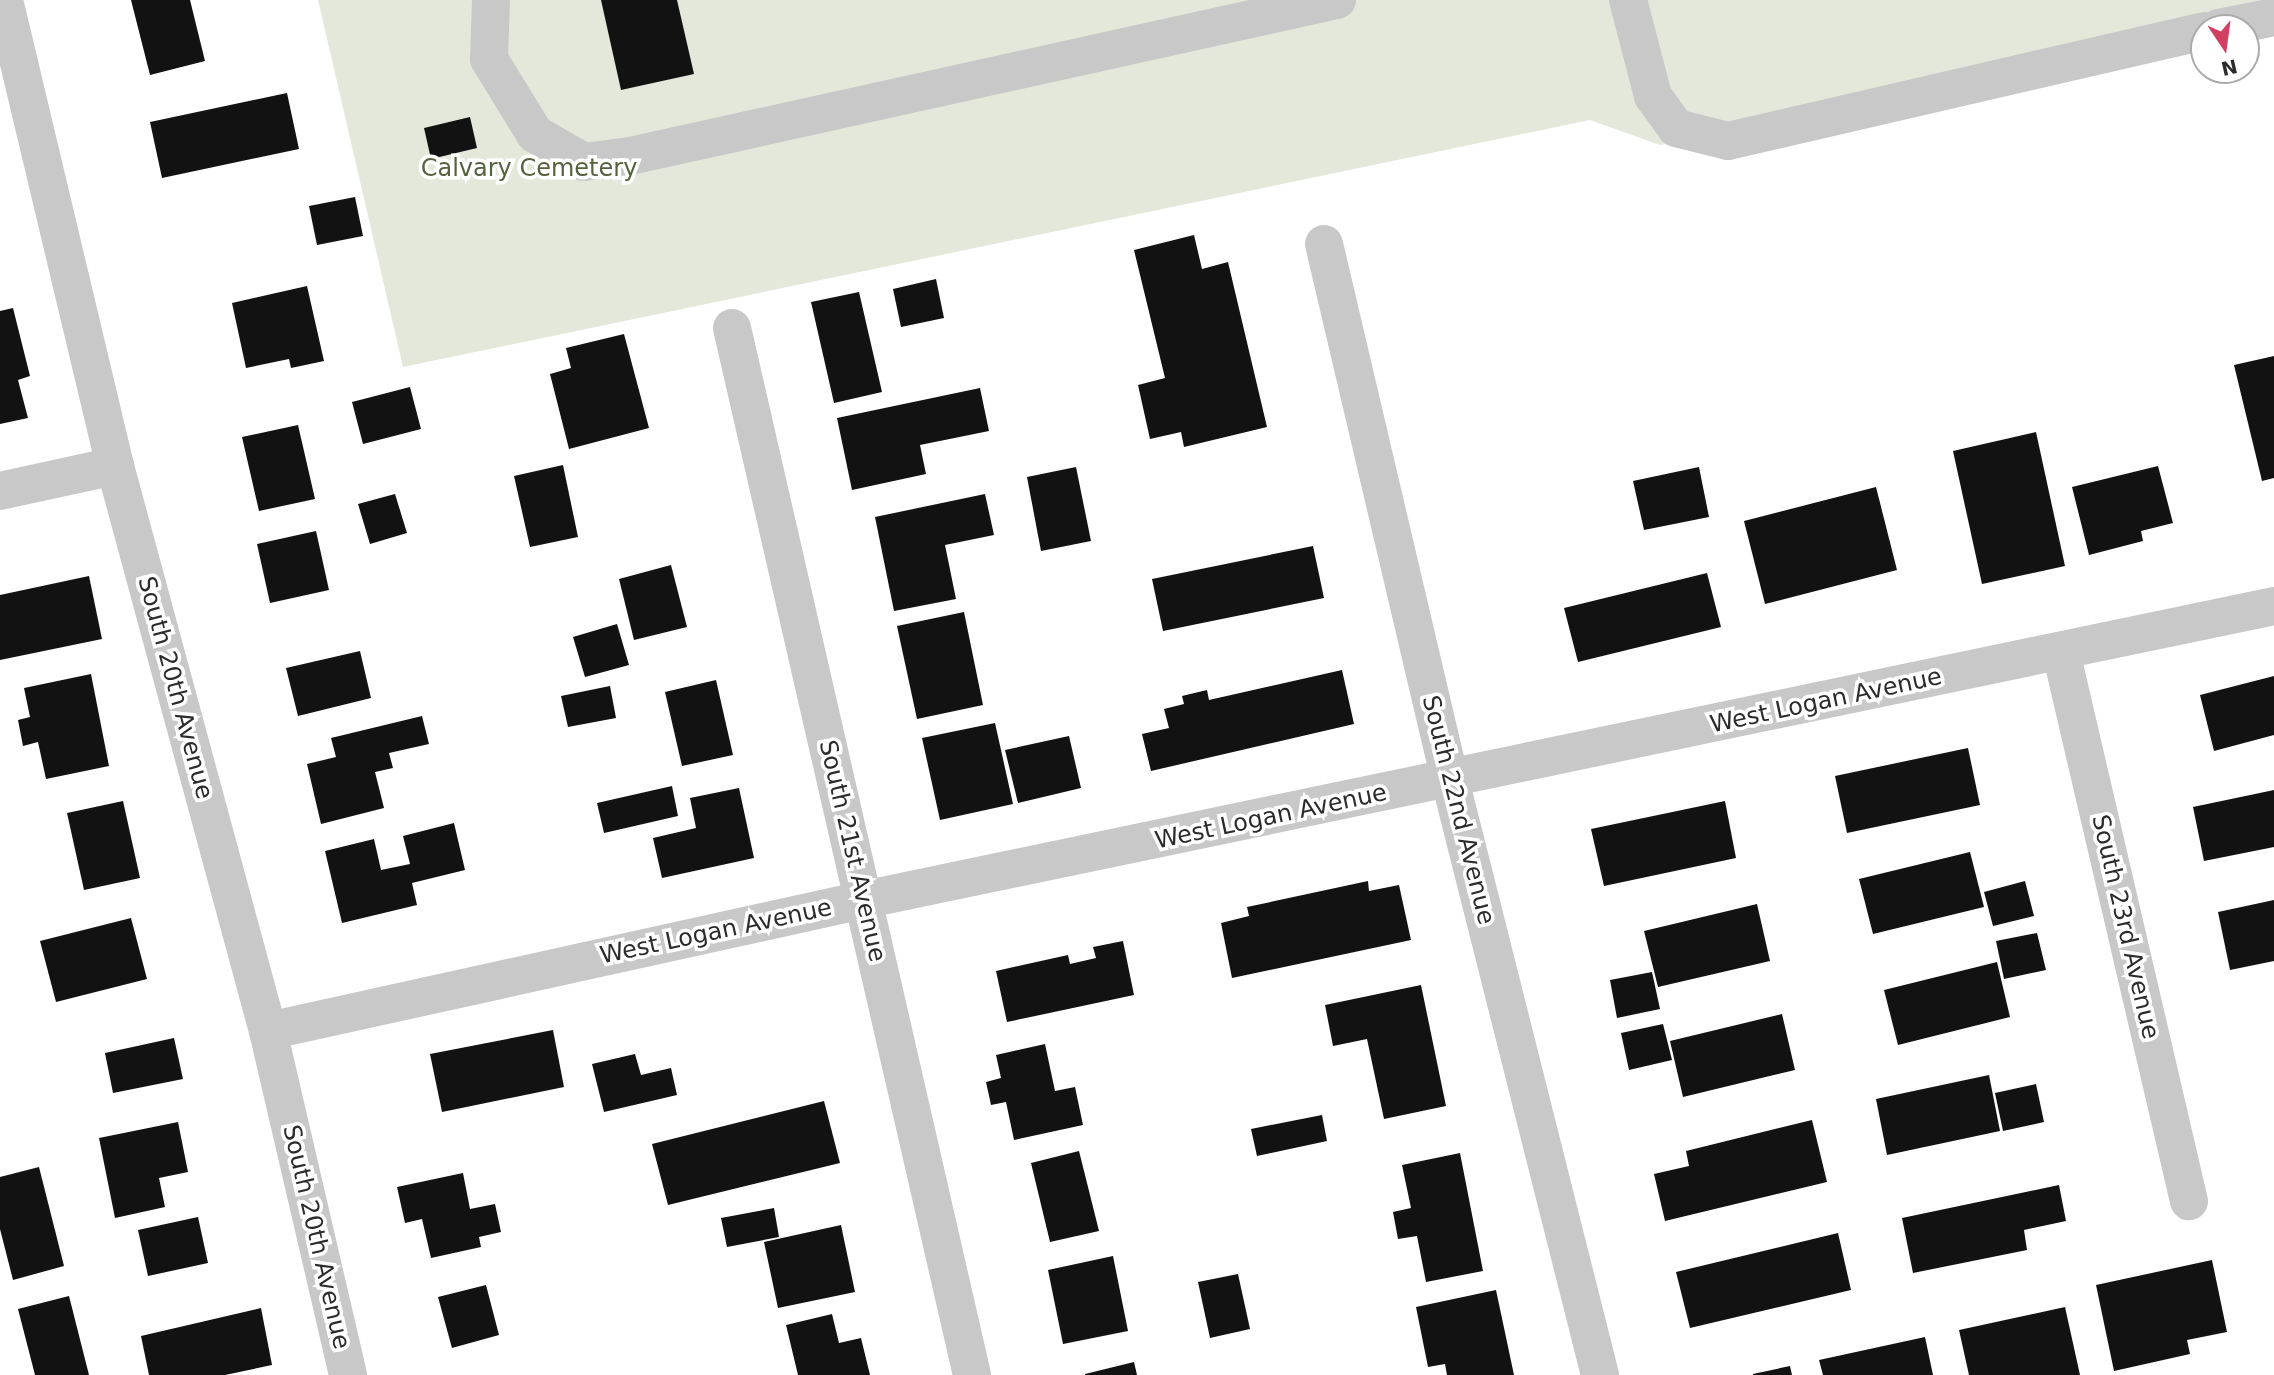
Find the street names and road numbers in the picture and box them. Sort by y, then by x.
street label: South 20th Avenue [131,574,219,802]
street label: West Logan Avenue [1707,662,1945,740]
street label: South 22nd Avenue [1416,692,1500,928]
street label: South 21st Avenue [812,737,892,965]
street label: West Logan Avenue [1152,778,1390,856]
street label: South 23rd Avenue [2085,812,2165,1042]
street label: West Logan Avenue [597,893,835,971]
street label: South 20th Avenue [276,1122,356,1352]

